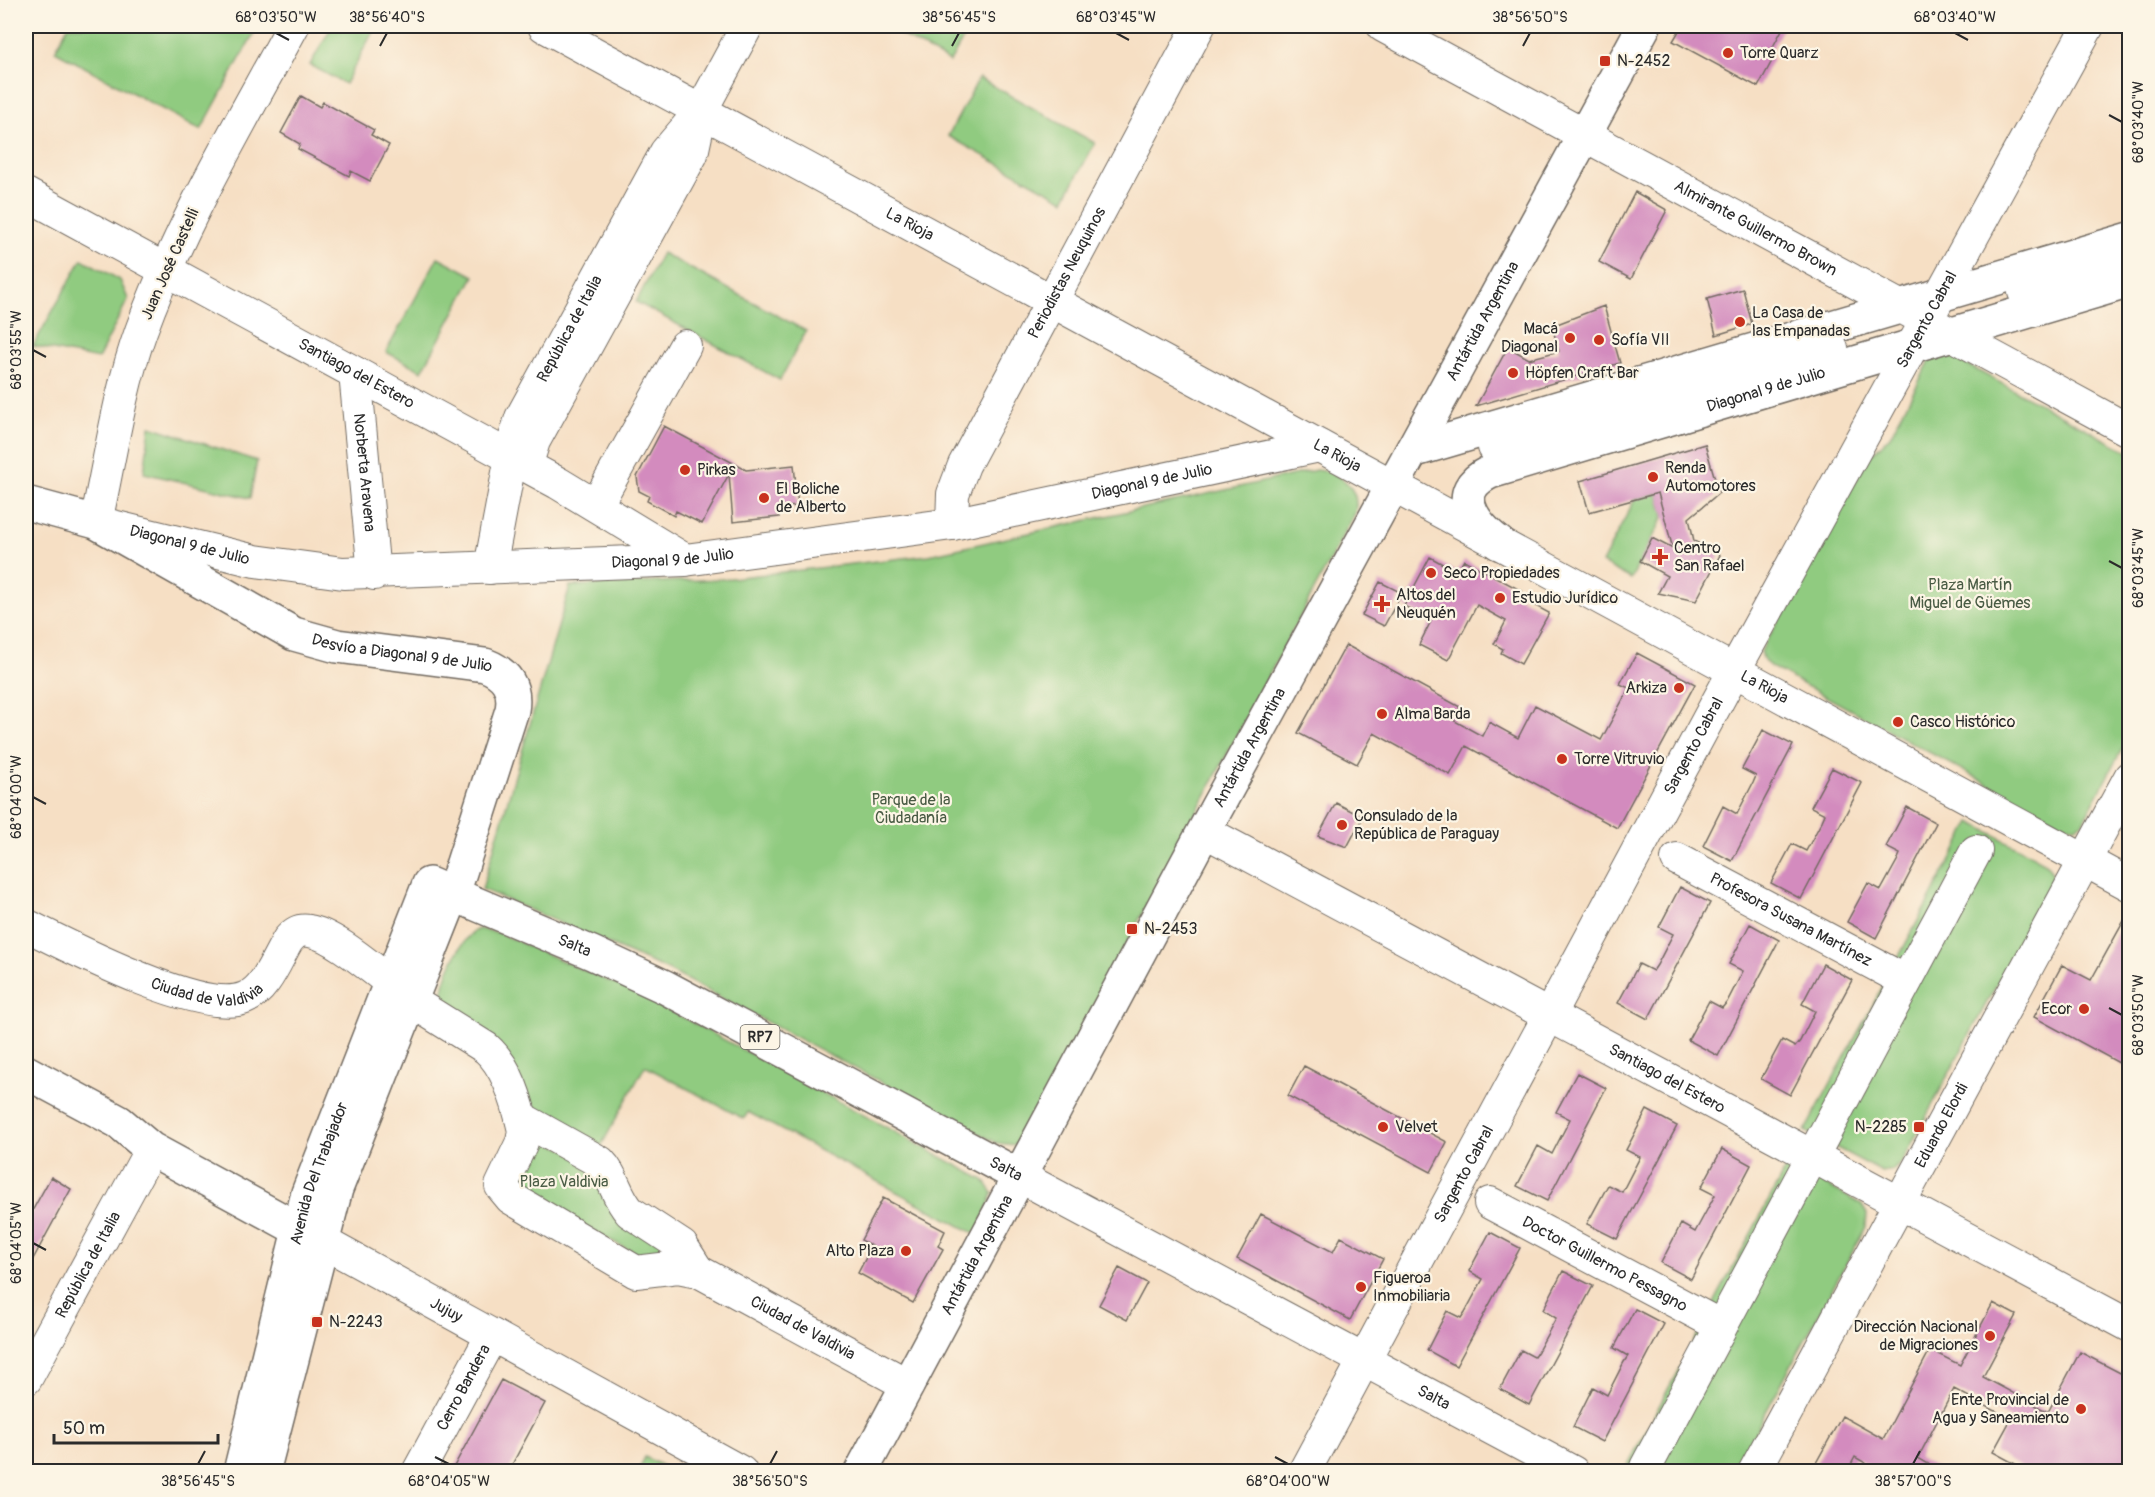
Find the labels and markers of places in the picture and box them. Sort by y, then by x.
place label: Torre Quarz [1740,43,1819,63]
marker: Torre Quarz [1721,46,1735,60]
place label: N-2452 [1617,51,1671,71]
marker: N-2452 [1598,54,1612,68]
place label: La Casa de las Empanadas [1752,303,1850,341]
marker: La Casa de las Empanadas [1733,315,1747,329]
place label: Macá Diagonal [1501,319,1558,357]
place label: Sofía VII [1611,330,1669,350]
marker: Macá Diagonal [1563,331,1577,345]
marker: Sofía VII [1592,333,1606,347]
place label: Höpfen Craft Bar [1525,363,1639,383]
marker: Höpfen Craft Bar [1506,366,1520,380]
place label: Renda Automotores [1665,458,1756,496]
place label: Pirkas [697,460,736,480]
marker: Pirkas [678,463,692,477]
marker: Renda Automotores [1646,470,1660,484]
place label: El Boliche de Alberto [776,479,846,517]
marker: El Boliche de Alberto [757,491,771,505]
place label: Centro San Rafael [1674,538,1745,576]
marker: Centro San Rafael [1651,548,1669,566]
place label: Seco Propiedades [1443,563,1560,583]
marker: Seco Propiedades [1424,566,1438,580]
place label: Altos del Neuquén [1396,585,1456,623]
place label: Estudio Jurídico [1512,588,1618,608]
marker: Estudio Jurídico [1493,591,1507,605]
marker: Altos del Neuquén [1373,595,1391,613]
place label: Arkiza [1626,678,1667,698]
marker: Arkiza [1672,681,1686,695]
place label: Alma Barda [1394,704,1470,724]
marker: Alma Barda [1375,707,1389,721]
place label: Casco Histórico [1910,712,2016,732]
marker: Casco Histórico [1891,715,1905,729]
place label: Torre Vitruvio [1574,749,1665,769]
marker: Torre Vitruvio [1555,752,1569,766]
place label: Consulado de la República de Paraguay [1354,806,1499,844]
marker: Consulado de la República de Paraguay [1335,818,1349,832]
place label: N-2453 [1144,919,1198,939]
marker: N-2453 [1125,922,1139,936]
place label: Ecor [2041,999,2072,1019]
marker: Ecor [2077,1002,2091,1016]
place label: Velvet [1395,1117,1438,1137]
place label: N-2285 [1855,1117,1907,1137]
marker: Velvet [1376,1120,1390,1134]
marker: N-2285 [1912,1120,1926,1134]
place label: Alto Plaza [825,1241,894,1261]
marker: Alto Plaza [899,1244,913,1258]
place label: Figueroa Inmobiliaria [1373,1268,1450,1306]
marker: Figueroa Inmobiliaria [1354,1280,1368,1294]
place label: N-2243 [329,1312,383,1332]
marker: N-2243 [310,1315,324,1329]
place label: Dirección Nacional de Migraciones [1853,1317,1978,1355]
marker: Dirección Nacional de Migraciones [1983,1329,1997,1343]
place label: Ente Provincial de Agua y Saneamiento [1932,1390,2069,1428]
marker: Ente Provincial de Agua y Saneamiento [2074,1402,2088,1416]

